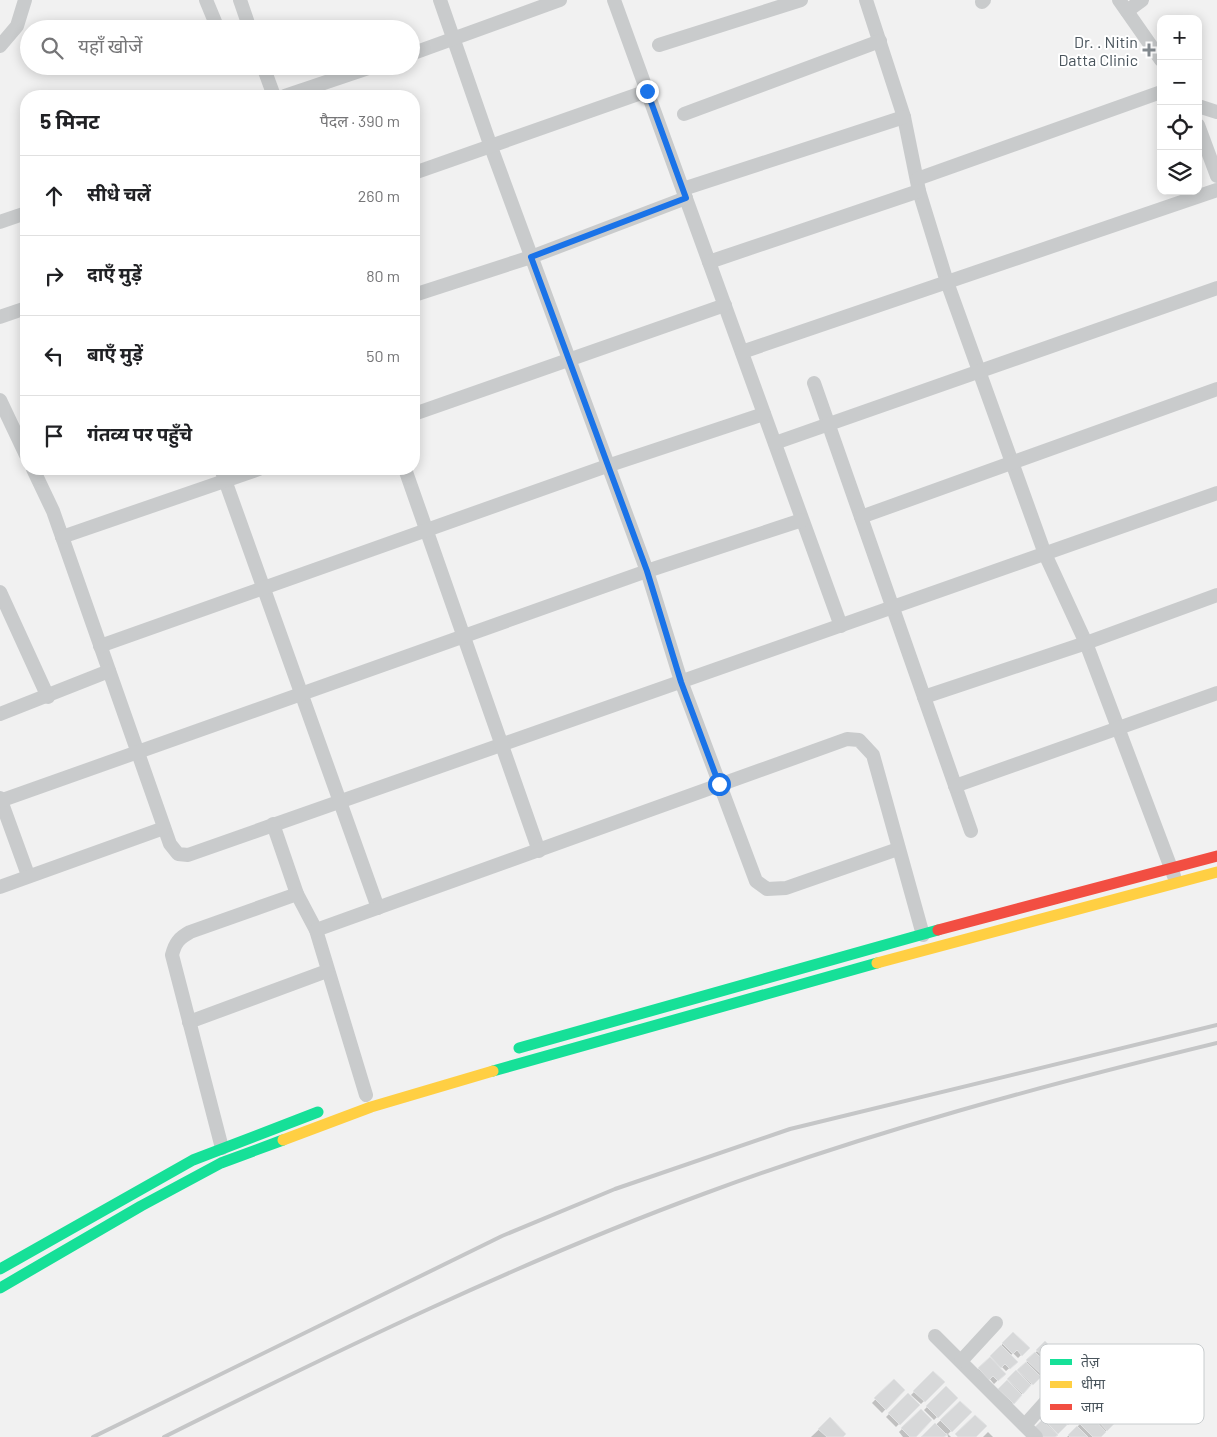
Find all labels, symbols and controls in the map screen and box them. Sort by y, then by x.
map controls [1157,15,1202,195]
button: + [1157,15,1202,60]
search box [20,20,420,75]
place label: Dr. . Nitin Datta Clinic [1059,32,1138,69]
icon: search [38,34,66,62]
text: यहाँ खोजें [78,34,142,57]
marker: Dr. . Nitin Datta Clinic [1142,43,1156,57]
button: − [1157,60,1202,105]
route end [636,80,659,103]
button: locate [1157,105,1202,150]
text: 5 मिनट [40,108,100,133]
text: पैदल · 390 m [320,111,400,130]
button: layers [1157,150,1202,195]
icon: ahead [40,182,68,210]
text: सीधे चलें [87,182,151,205]
text: 260 m [358,186,400,205]
icon: right [40,262,68,290]
text: दाएँ मुड़ें [87,262,142,285]
text: 80 m [366,266,400,285]
icon: left [40,342,68,370]
text: बाएँ मुड़ें [87,342,143,365]
text: 50 m [366,346,400,365]
icon: arrive [40,422,68,450]
text: गंतव्य पर पहुँचे [87,422,192,445]
route start [708,773,731,796]
legend [1040,1344,1204,1424]
text: तेज़ [1081,1353,1100,1370]
text: धीमा [1081,1375,1106,1392]
text: जाम [1081,1398,1104,1415]

